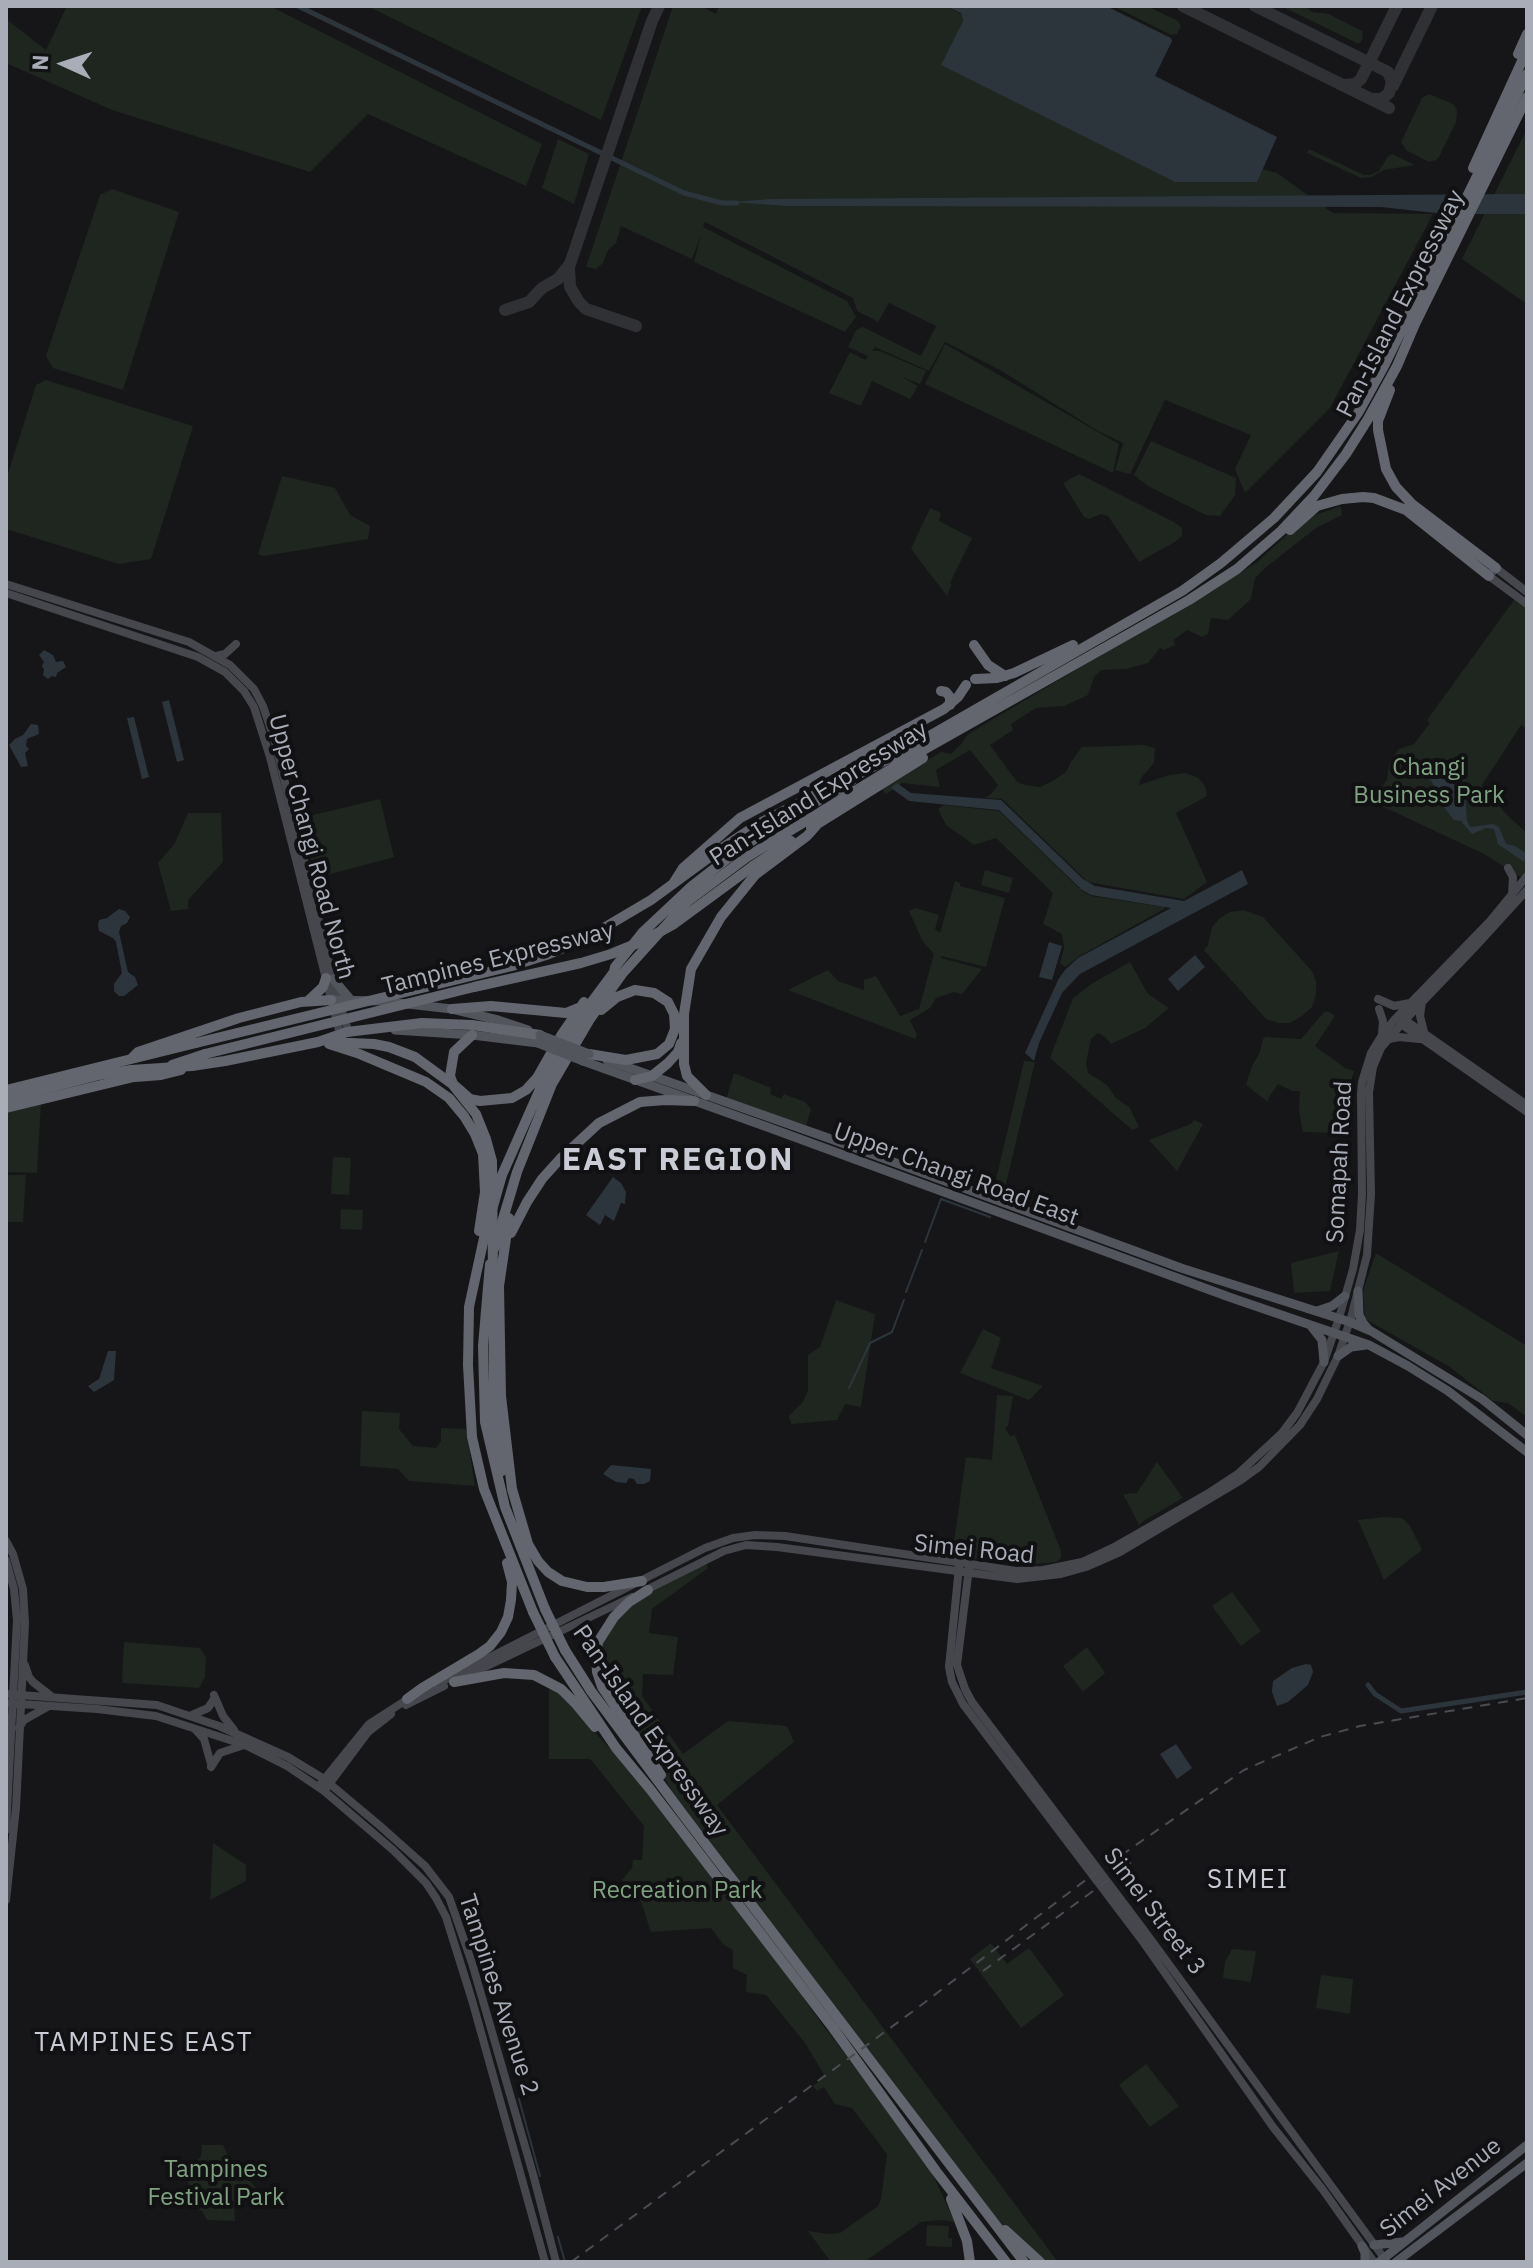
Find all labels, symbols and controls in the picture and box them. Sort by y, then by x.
north arrow [24,24,104,104]
text: N [25,54,54,71]
street label: Pan-Island Expressway [1331,186,1471,422]
street label: Upper Changi Road North [262,711,360,983]
street label: Pan-Island Expressway [705,715,933,873]
park label: Changi Business Park [1353,754,1505,810]
street label: Tampines Expressway [379,916,617,1002]
street label: Somapah Road [1321,1080,1359,1244]
street label: Upper Changi Road East [830,1117,1082,1233]
district label: EAST REGION [562,1142,794,1180]
street label: Simei Road [912,1529,1036,1571]
street label: Pan-Island Expressway [566,1620,734,1842]
street label: Simei Street 3 [1097,1843,1211,1981]
district label: SIMEI [1207,1864,1289,1896]
park label: Recreation Park [592,1877,762,1905]
street label: Tampines Avenue 2 [452,1891,544,2099]
district label: TAMPINES EAST [34,2027,254,2059]
street label: Simei Avenue [1375,2132,1507,2244]
park label: Tampines Festival Park [147,2156,285,2212]

